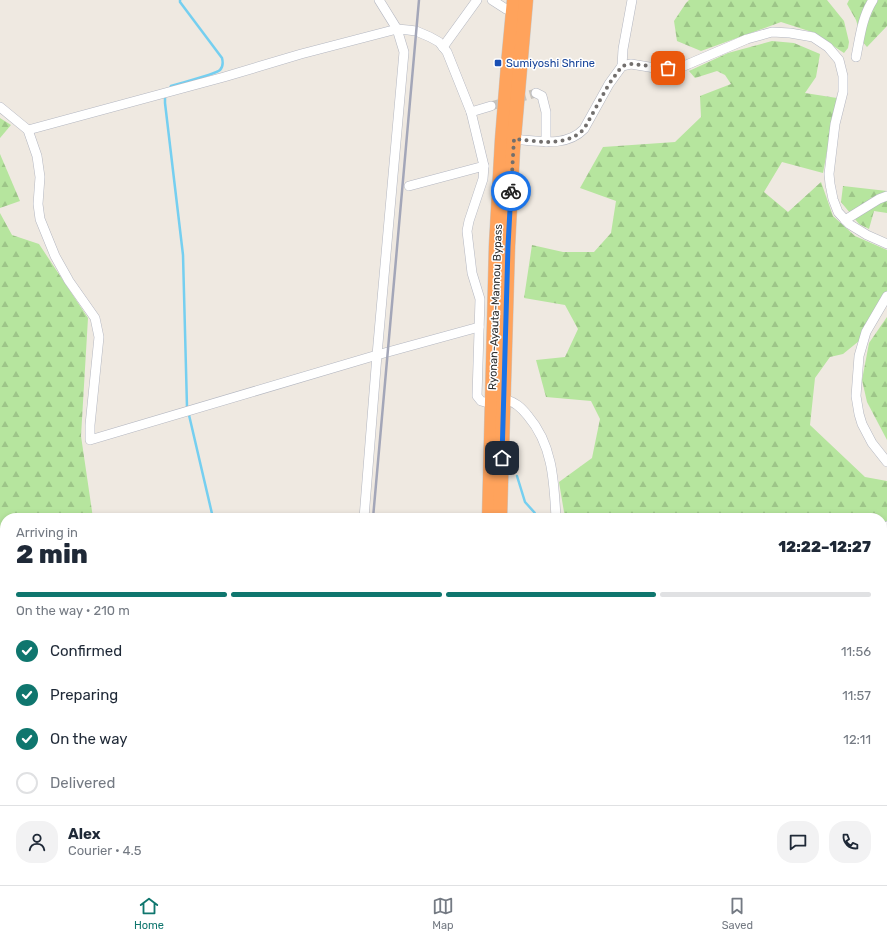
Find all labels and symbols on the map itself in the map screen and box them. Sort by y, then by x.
pin [651,51,685,85]
place label: Sumiyoshi Shrine [506,57,595,70]
marker: Sumiyoshi Shrine [493,58,503,68]
courier [491,171,531,211]
street label: Ryonan-Ayauta-Mannou Bypass [486,223,505,390]
pin [485,441,519,475]

